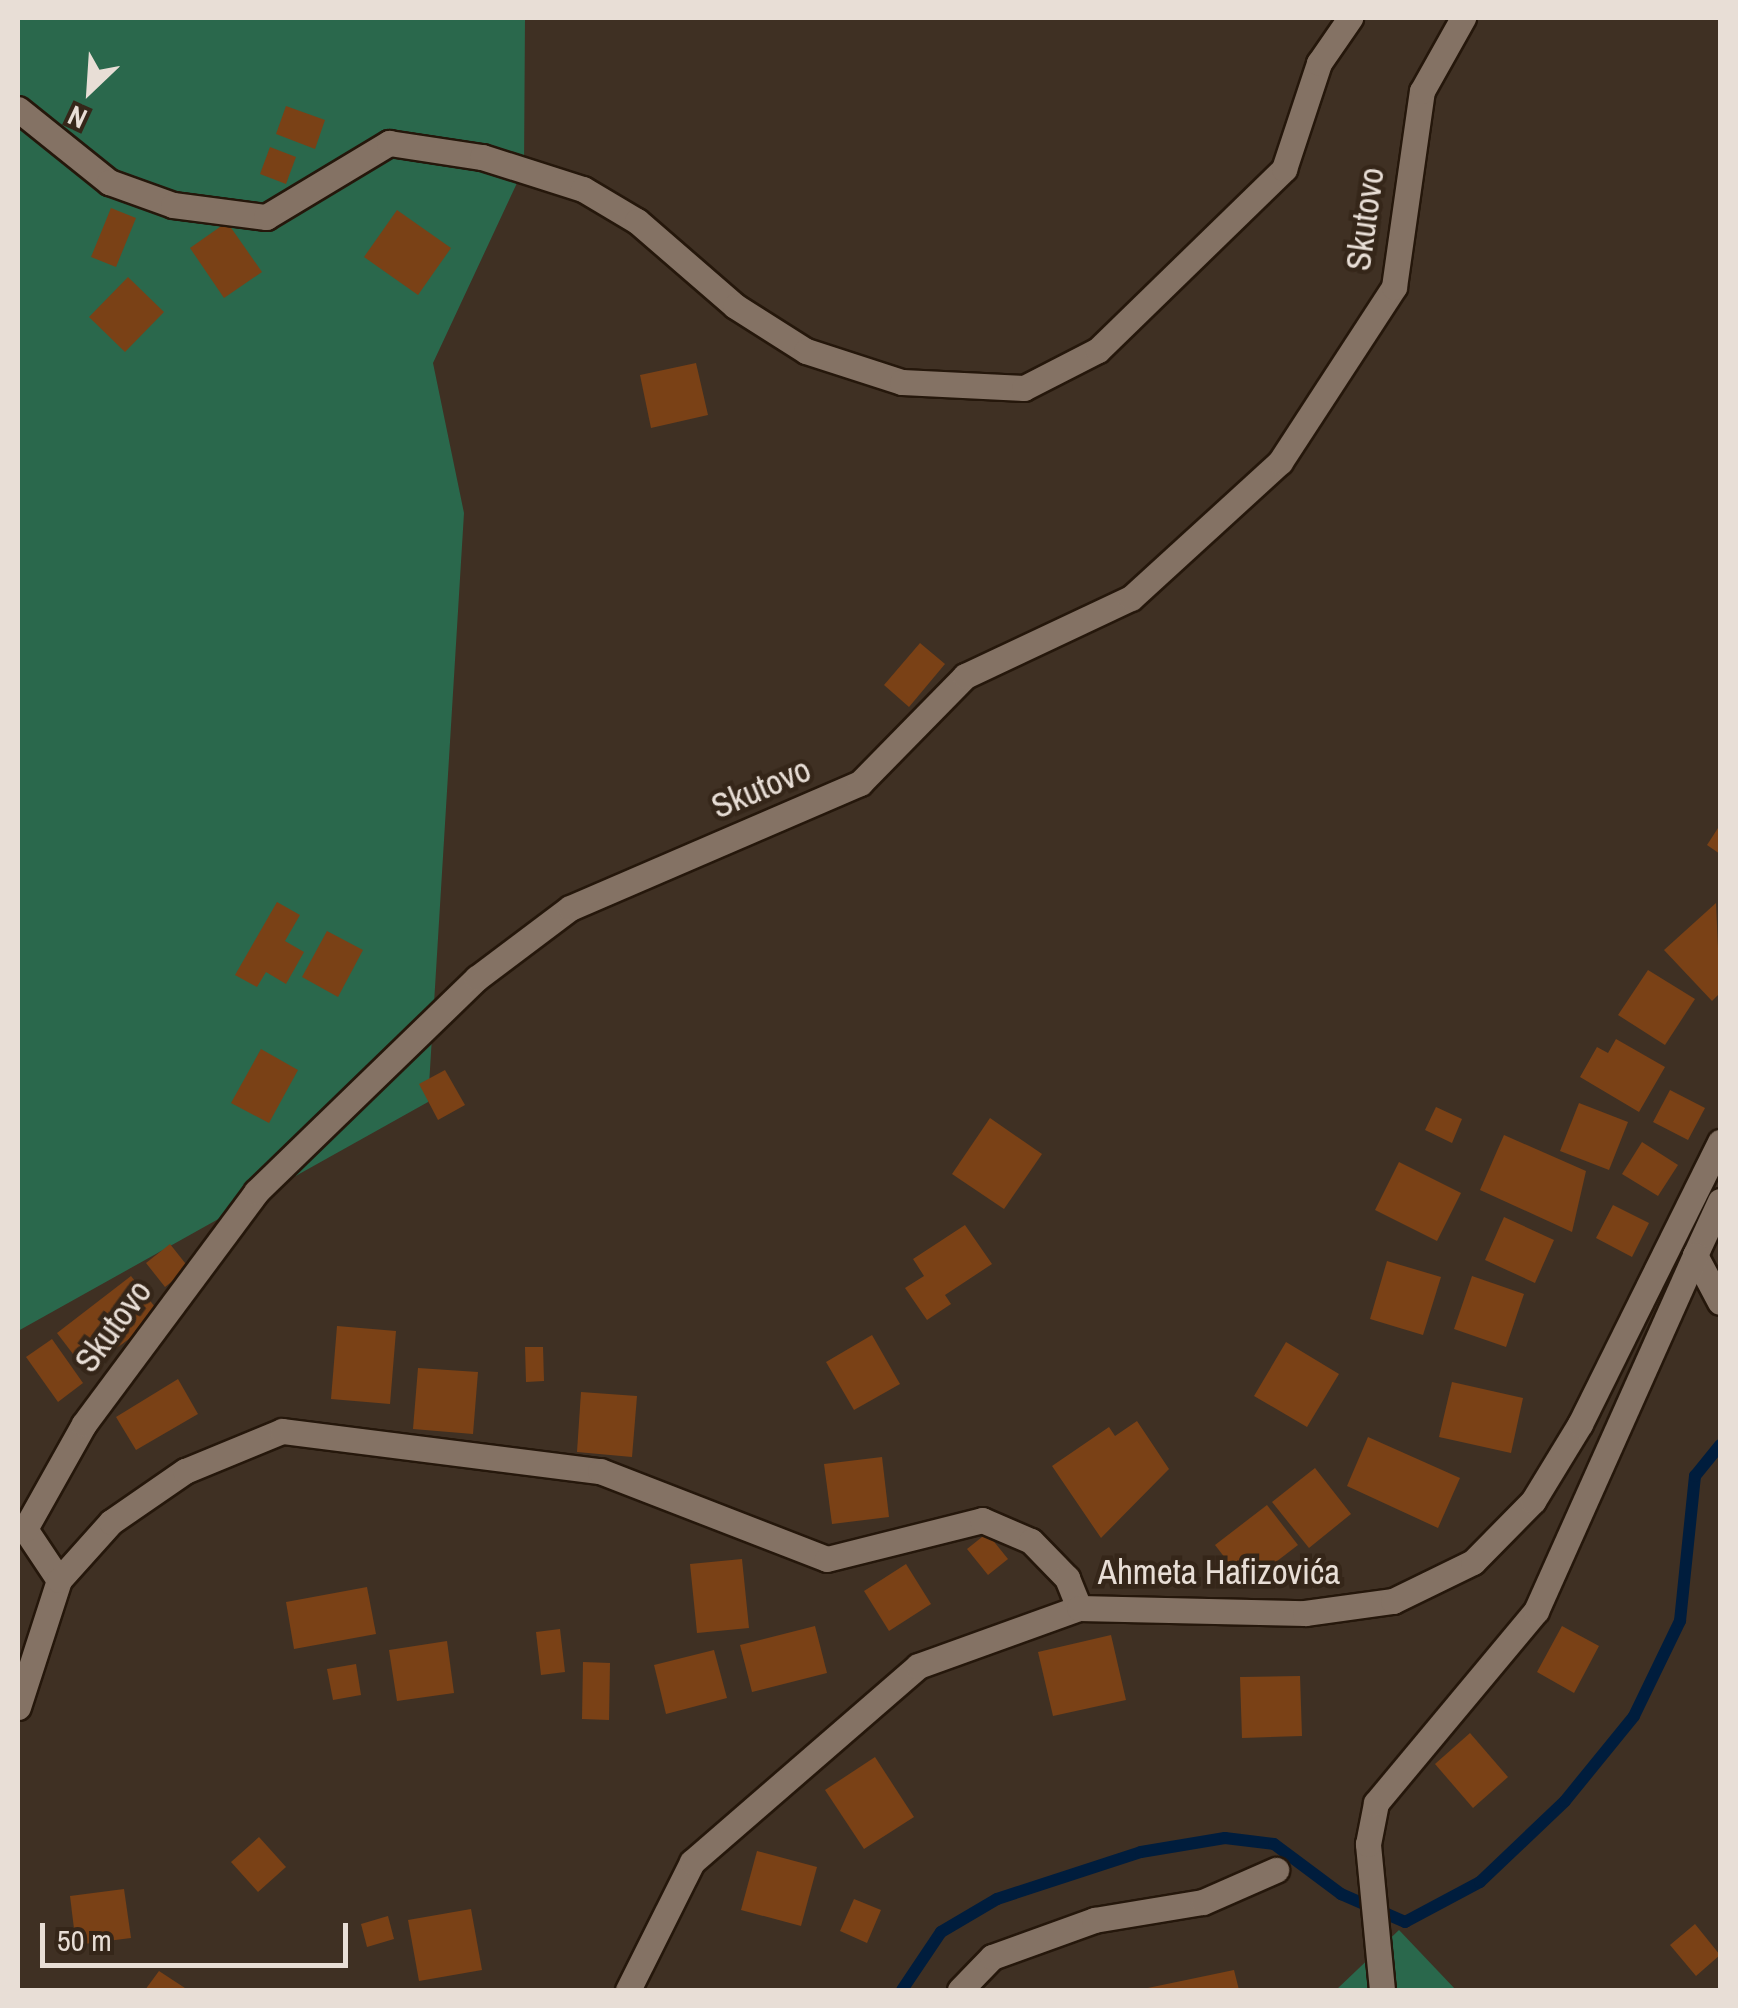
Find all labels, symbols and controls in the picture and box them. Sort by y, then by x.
north arrow [40,40,140,140]
text: N [62,96,93,138]
street label: Skutovo [1337,165,1393,273]
street label: Skutovo [705,748,817,828]
street label: Skutovo [66,1272,160,1380]
street label: Ahmeta Hafizovića [1098,1551,1340,1593]
scale bar [45,1903,352,1965]
text: 50 m [57,1920,112,1960]

